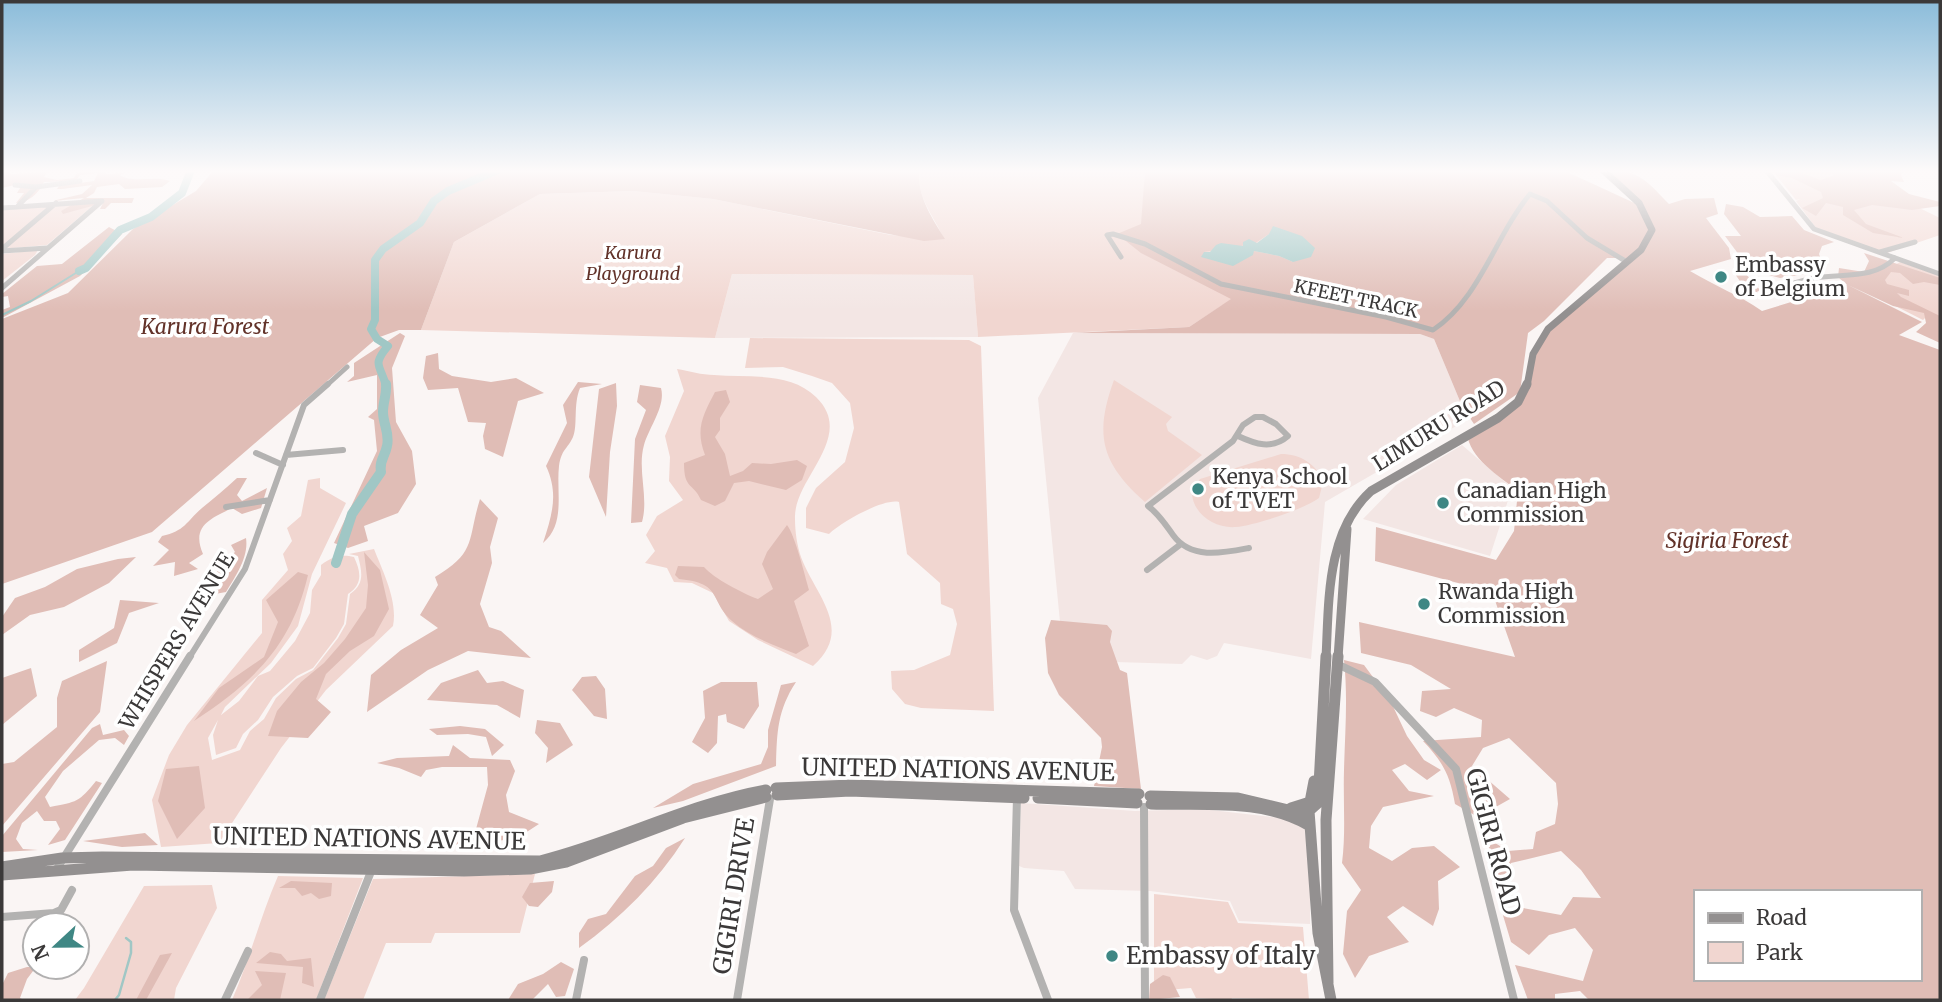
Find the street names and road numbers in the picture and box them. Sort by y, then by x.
street label: KFEET TRACK [1292,274,1420,323]
street label: LIMURU ROAD [1368,374,1510,477]
street label: WHISPERS AVENUE [112,547,241,735]
street label: UNITED NATIONS AVENUE [801,751,1116,788]
street label: GIGIRI ROAD [1459,765,1528,919]
street label: GIGIRI DRIVE [706,815,761,976]
street label: UNITED NATIONS AVENUE [212,820,527,857]

